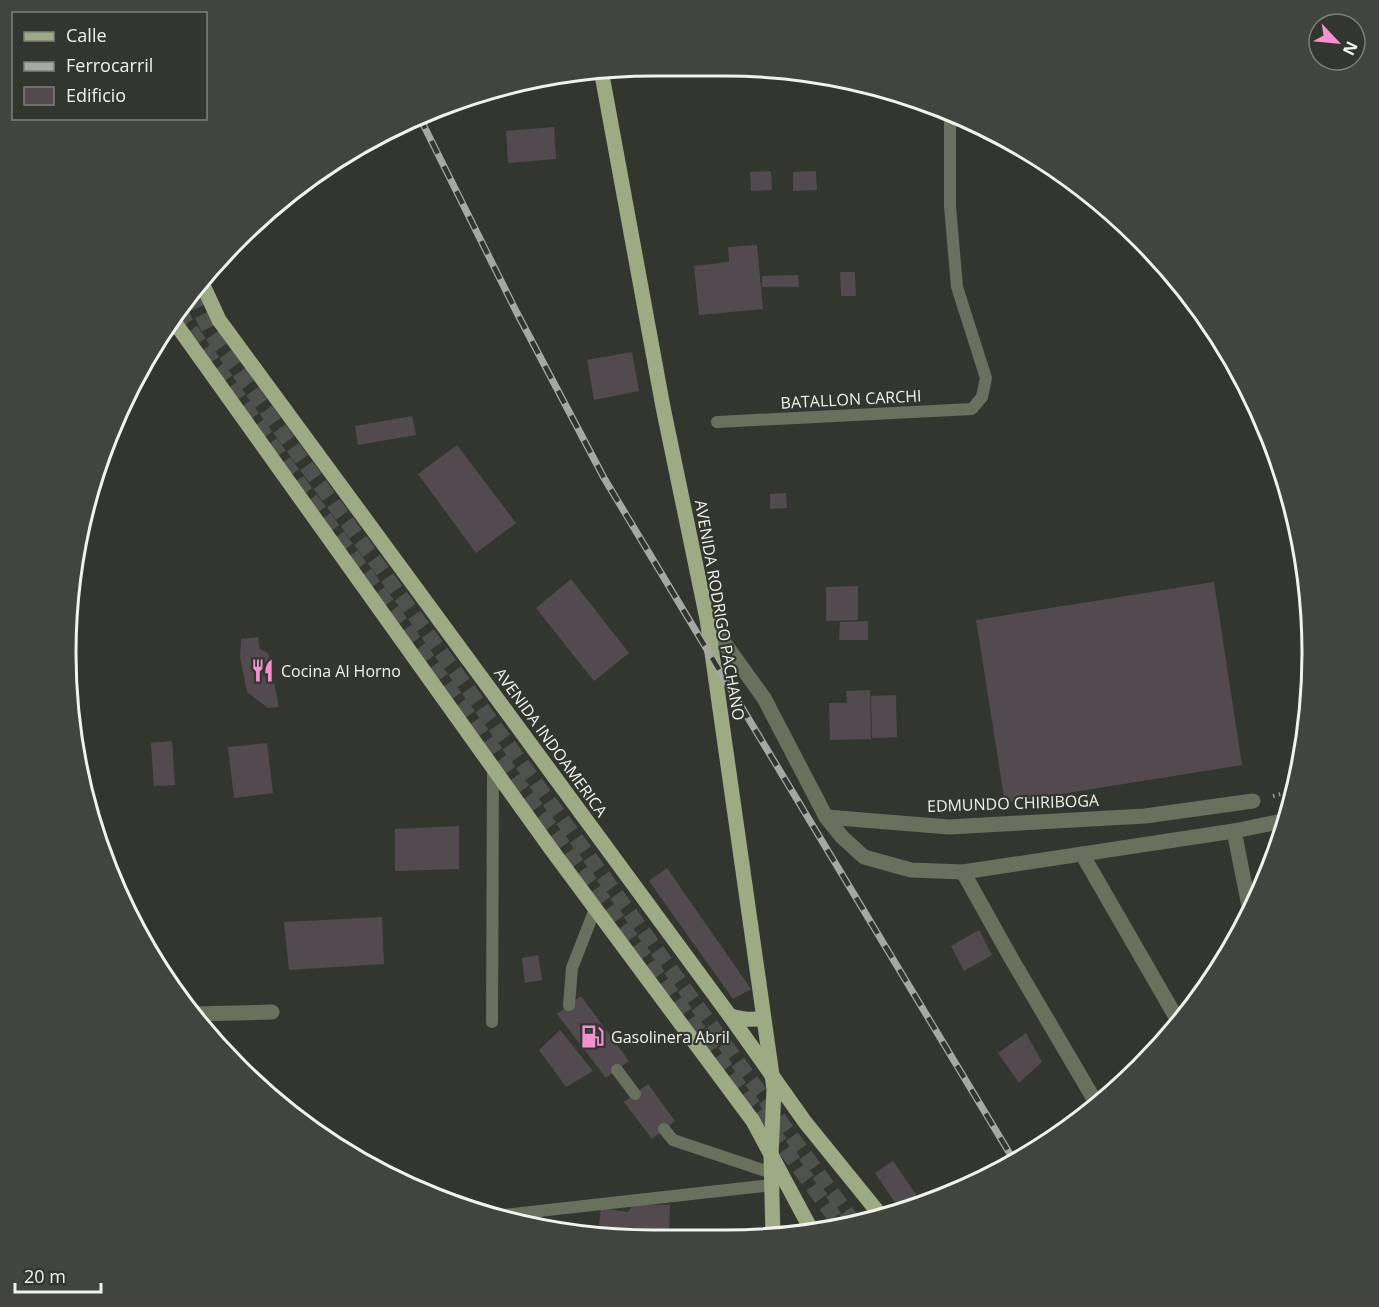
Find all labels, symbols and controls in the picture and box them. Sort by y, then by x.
legend [12,12,207,120]
north arrow [1307,12,1367,72]
text: Calle [66,23,107,47]
text: N [1338,38,1363,59]
text: Ferrocarril [66,53,153,77]
text: Edificio [66,83,126,107]
street label: BATALLON CARCHI [780,384,922,414]
street label: AVENIDA RODRIGO PACHANO [690,498,750,722]
restaurant icon: Cocina Al Horno [250,658,276,684]
place label: Cocina Al Horno [281,660,401,682]
street label: AVENIDA INDOAMERICA [489,663,613,822]
street label: EDMUNDO CHIRIBOGA [927,789,1100,817]
fuel station icon: Gasolinera Abril [580,1024,606,1050]
place label: Gasolinera Abril [611,1026,730,1048]
scale bar [15,1256,100,1294]
text: 20 m [24,1264,66,1288]

